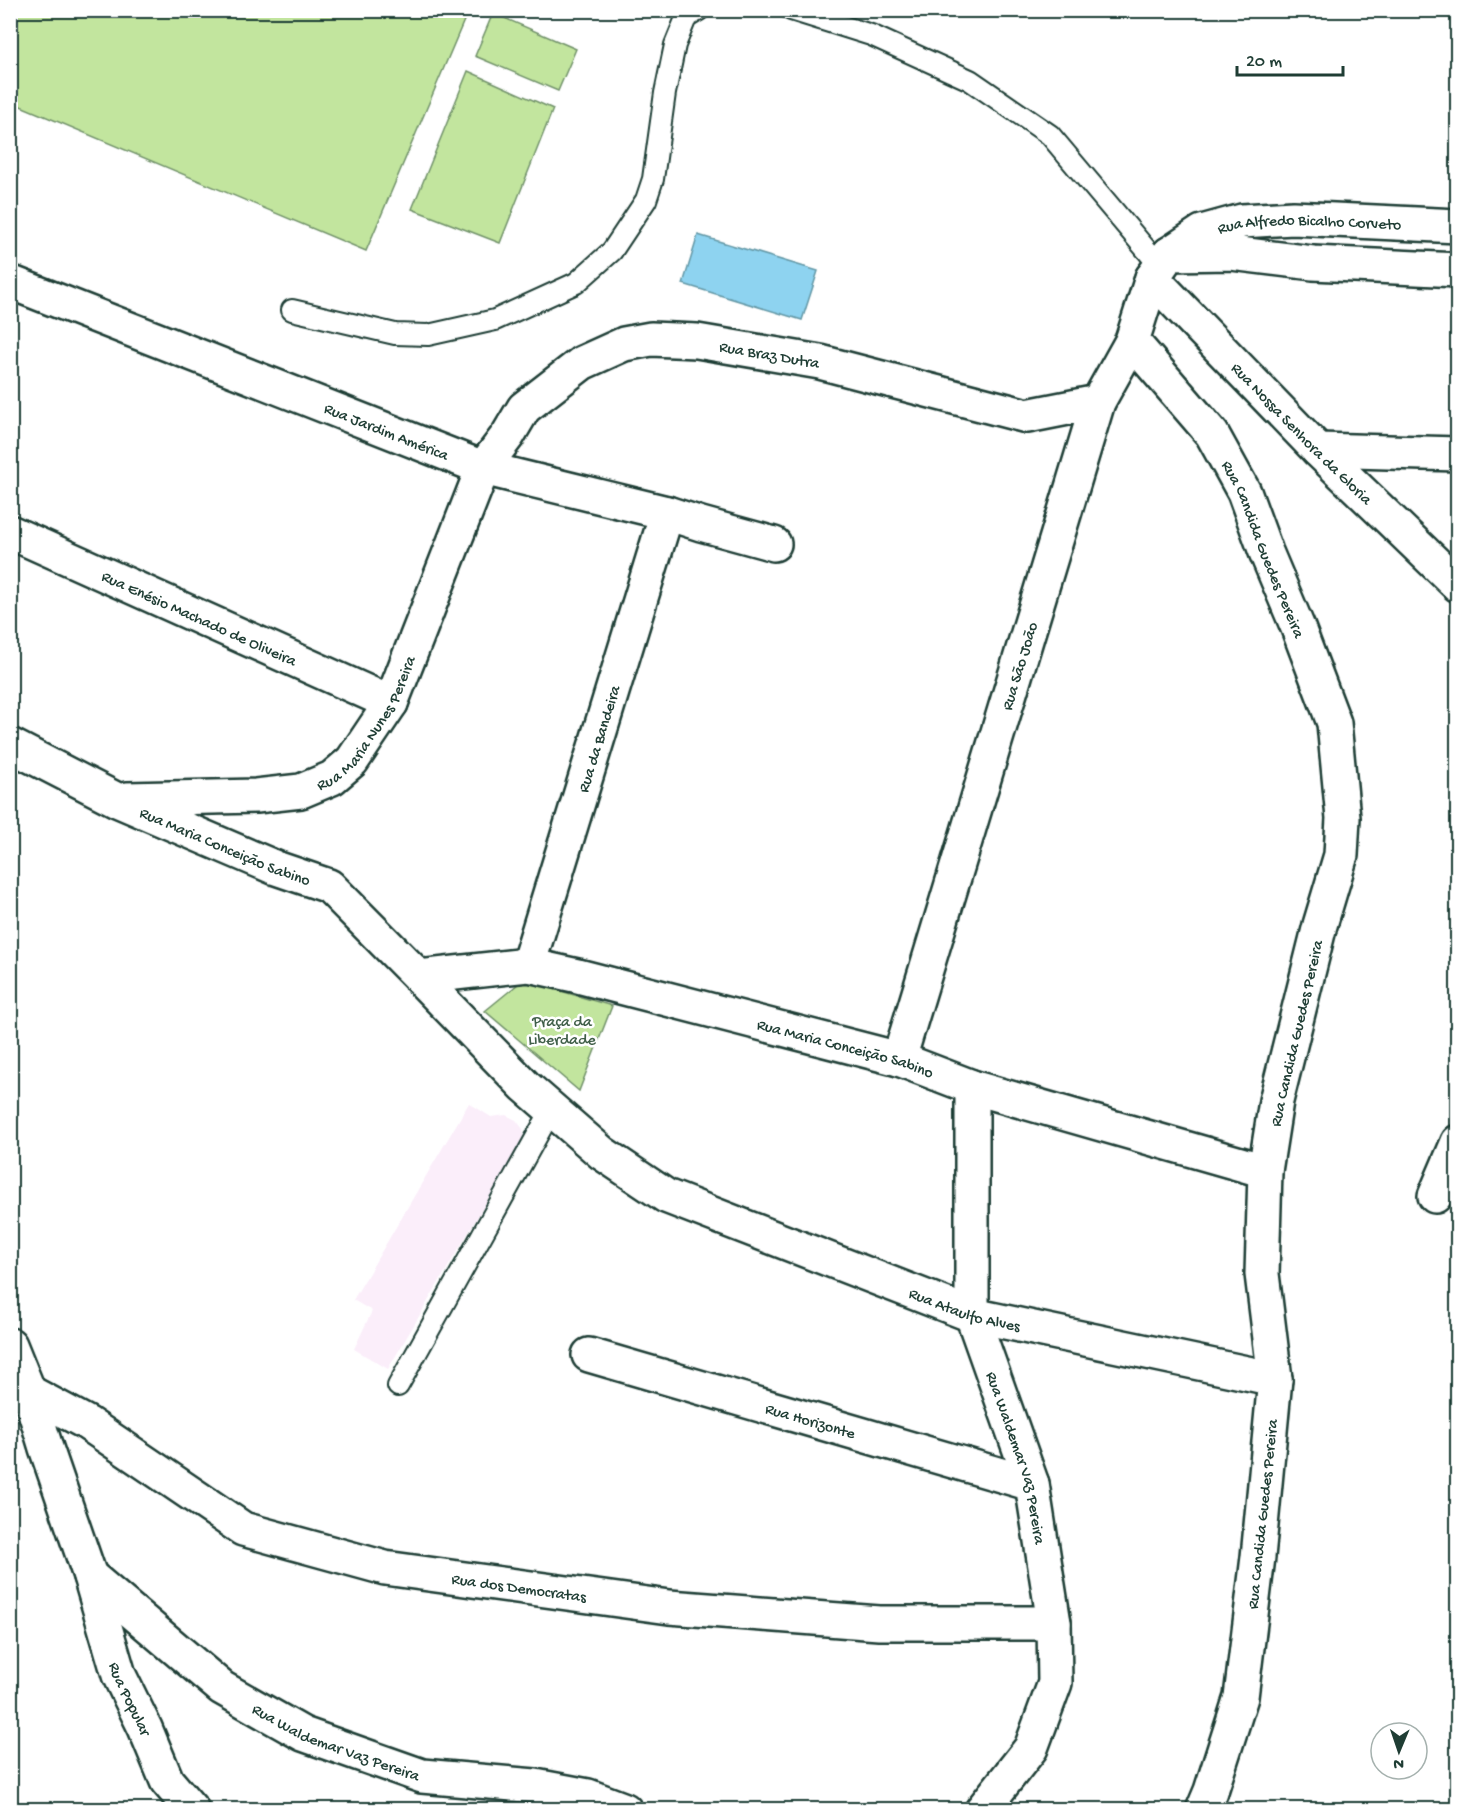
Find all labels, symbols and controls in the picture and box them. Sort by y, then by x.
scale bar [1237,39,1344,77]
text: 20 m [1246,52,1282,73]
street label: Rua Alfredo Bicalho Corveto [1216,212,1402,240]
street label: Rua Braz Dutra [718,339,822,375]
street label: Rua Nossa Senhora da Gloria [1226,360,1376,511]
street label: Rua Jardim América [321,400,452,467]
street label: Rua Candida Guedes Pereira [1216,458,1307,642]
street label: Rua Enésio Machado de Oliveira [98,568,300,673]
street label: Rua São João [999,620,1044,713]
street label: Rua Maria Nunes Pereira [315,653,422,796]
street label: Rua da Bandeira [576,683,627,795]
street label: Rua Maria Conceição Sabino [136,805,312,892]
street label: Rua Candida Guedes Pereira [1268,938,1329,1129]
park label: Praça da Liberdade [528,1014,597,1051]
street label: Rua Maria Conceição Sabino [754,1017,935,1084]
street label: Rua Ataulfo Alves [905,1285,1023,1338]
street label: Rua Waldemar Vaz Pereira [980,1370,1048,1547]
street label: Rua Horizonte [763,1401,858,1445]
street label: Rua Candida Guedes Pereira [1245,1417,1284,1610]
street label: Rua dos Democratas [450,1571,588,1609]
street label: Rua Popular [103,1661,154,1741]
street label: Rua Waldemar Vaz Pereira [248,1701,423,1788]
north arrow [1369,1721,1429,1781]
text: N [1392,1753,1404,1772]

